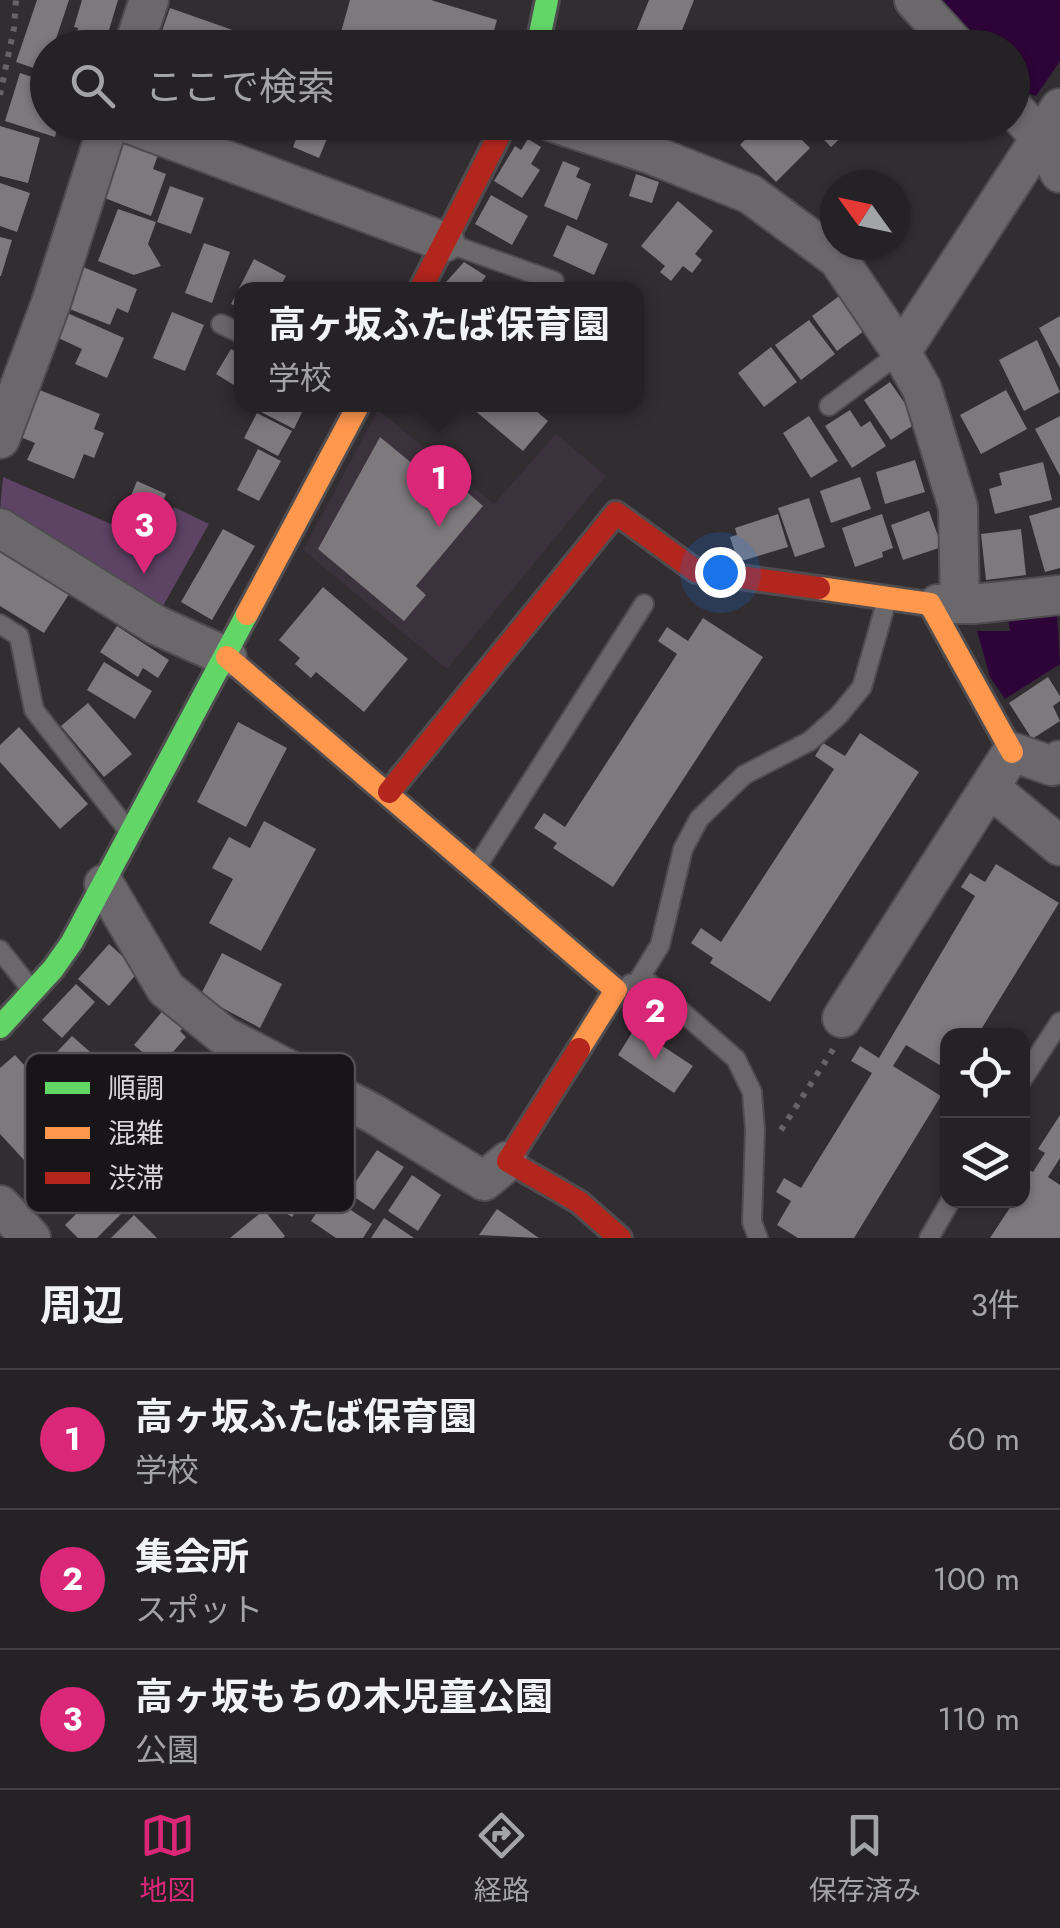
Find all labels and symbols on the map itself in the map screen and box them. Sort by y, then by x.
north arrow [820,170,910,260]
pin: 1 [406,444,472,527]
pin: 3 [112,492,176,574]
your location [695,547,746,598]
pin: 2 [622,978,688,1060]
legend [25,1053,355,1213]
text: 順調 [108,1068,164,1109]
text: 混雑 [108,1113,164,1154]
text: 渋滞 [108,1158,164,1199]

